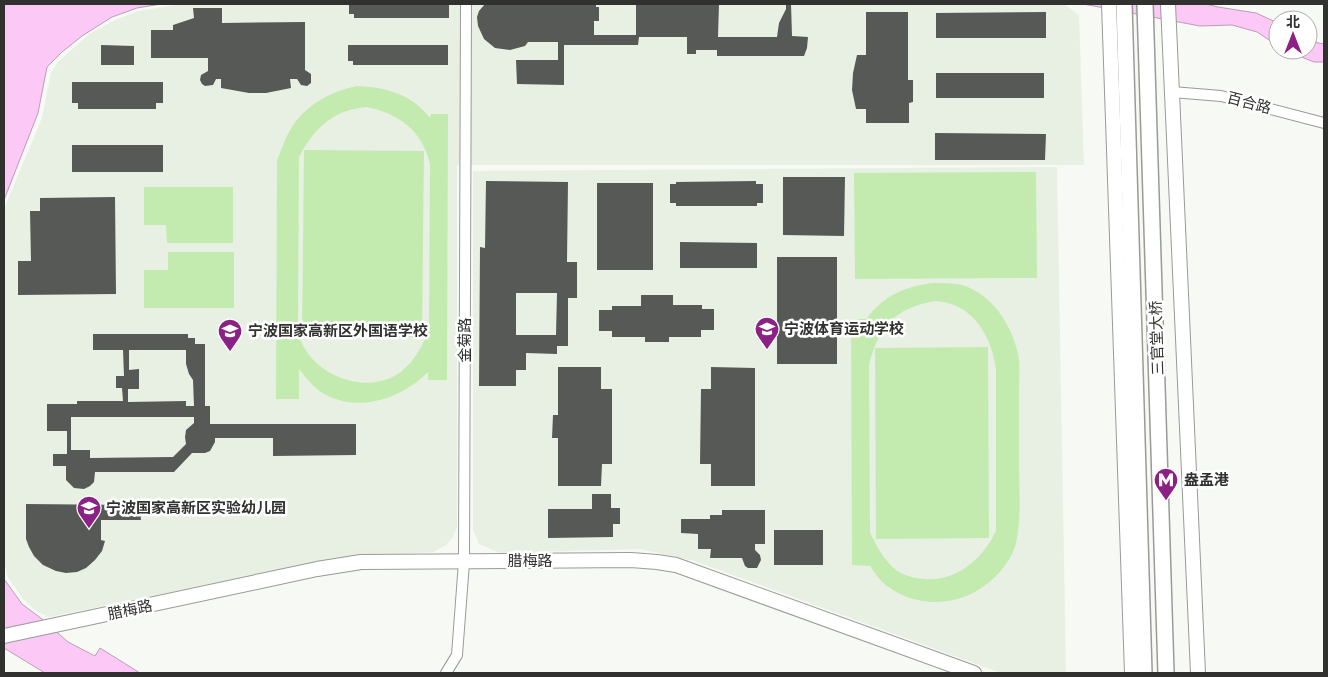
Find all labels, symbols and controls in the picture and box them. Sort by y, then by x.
north arrow [1268,10,1318,60]
text: 北 [1286,14,1300,31]
street label: 百合路 [1225,88,1273,118]
street label: 三官堂大桥 [1147,300,1167,376]
school or university icon: 宁波体育运动学校 [754,316,780,350]
street label: 金菊路 [456,317,474,363]
school or university icon: 宁波国家高新区外国语学校 [217,318,243,352]
place label: 宁波体育运动学校 [784,320,904,338]
place label: 宁波国家高新区外国语学校 [248,322,428,340]
metro station icon: 盎孟港 [1153,467,1179,501]
place label: 盎孟港 [1184,471,1229,489]
school or university icon: 宁波国家高新区实验幼儿园 [76,495,102,529]
place label: 宁波国家高新区实验幼儿园 [106,499,286,517]
street label: 腊梅路 [507,552,553,570]
street label: 腊梅路 [106,597,154,623]

